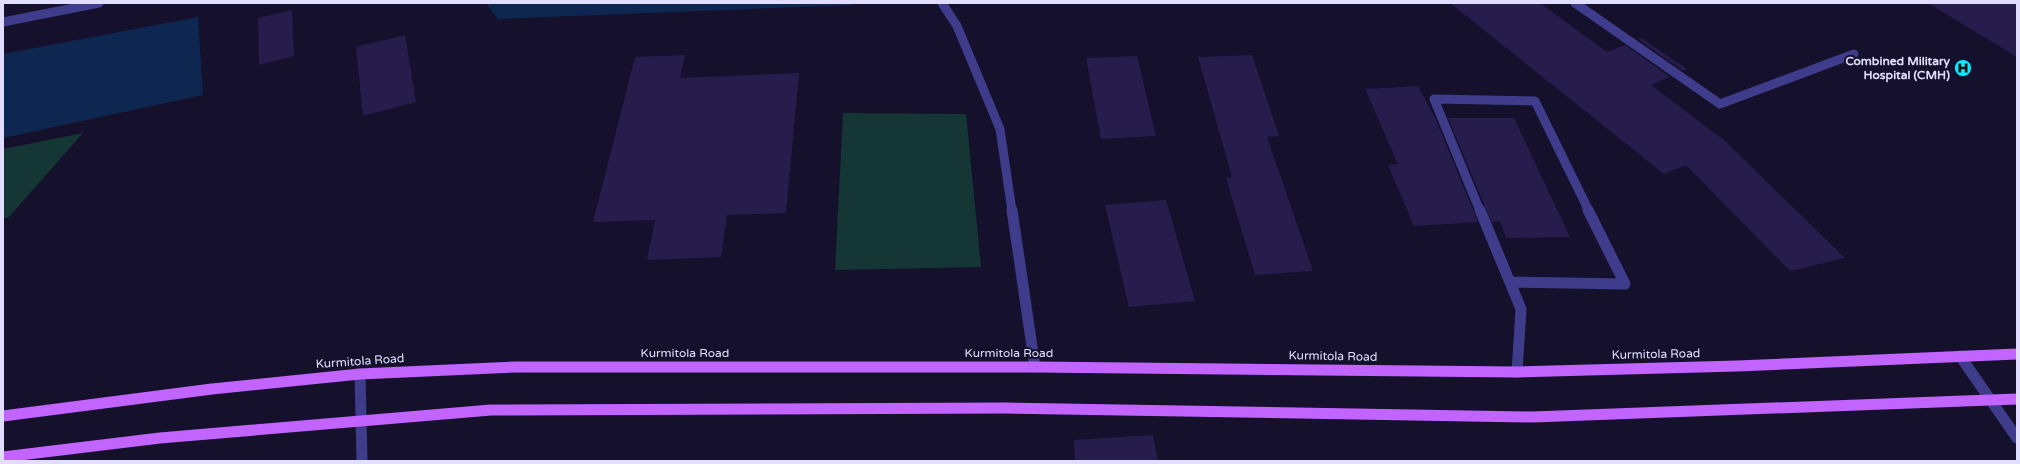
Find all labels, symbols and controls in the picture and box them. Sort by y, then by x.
place label: Combined Military Hospital (CMH) [1845,54,1951,83]
hospital icon: Combined Military Hospital (CMH) [1953,58,1973,78]
street label: Kurmitola Road [641,346,729,360]
street label: Kurmitola Road [965,346,1053,360]
street label: Kurmitola Road [1612,346,1700,362]
street label: Kurmitola Road [1289,348,1377,364]
street label: Kurmitola Road [315,351,405,371]

